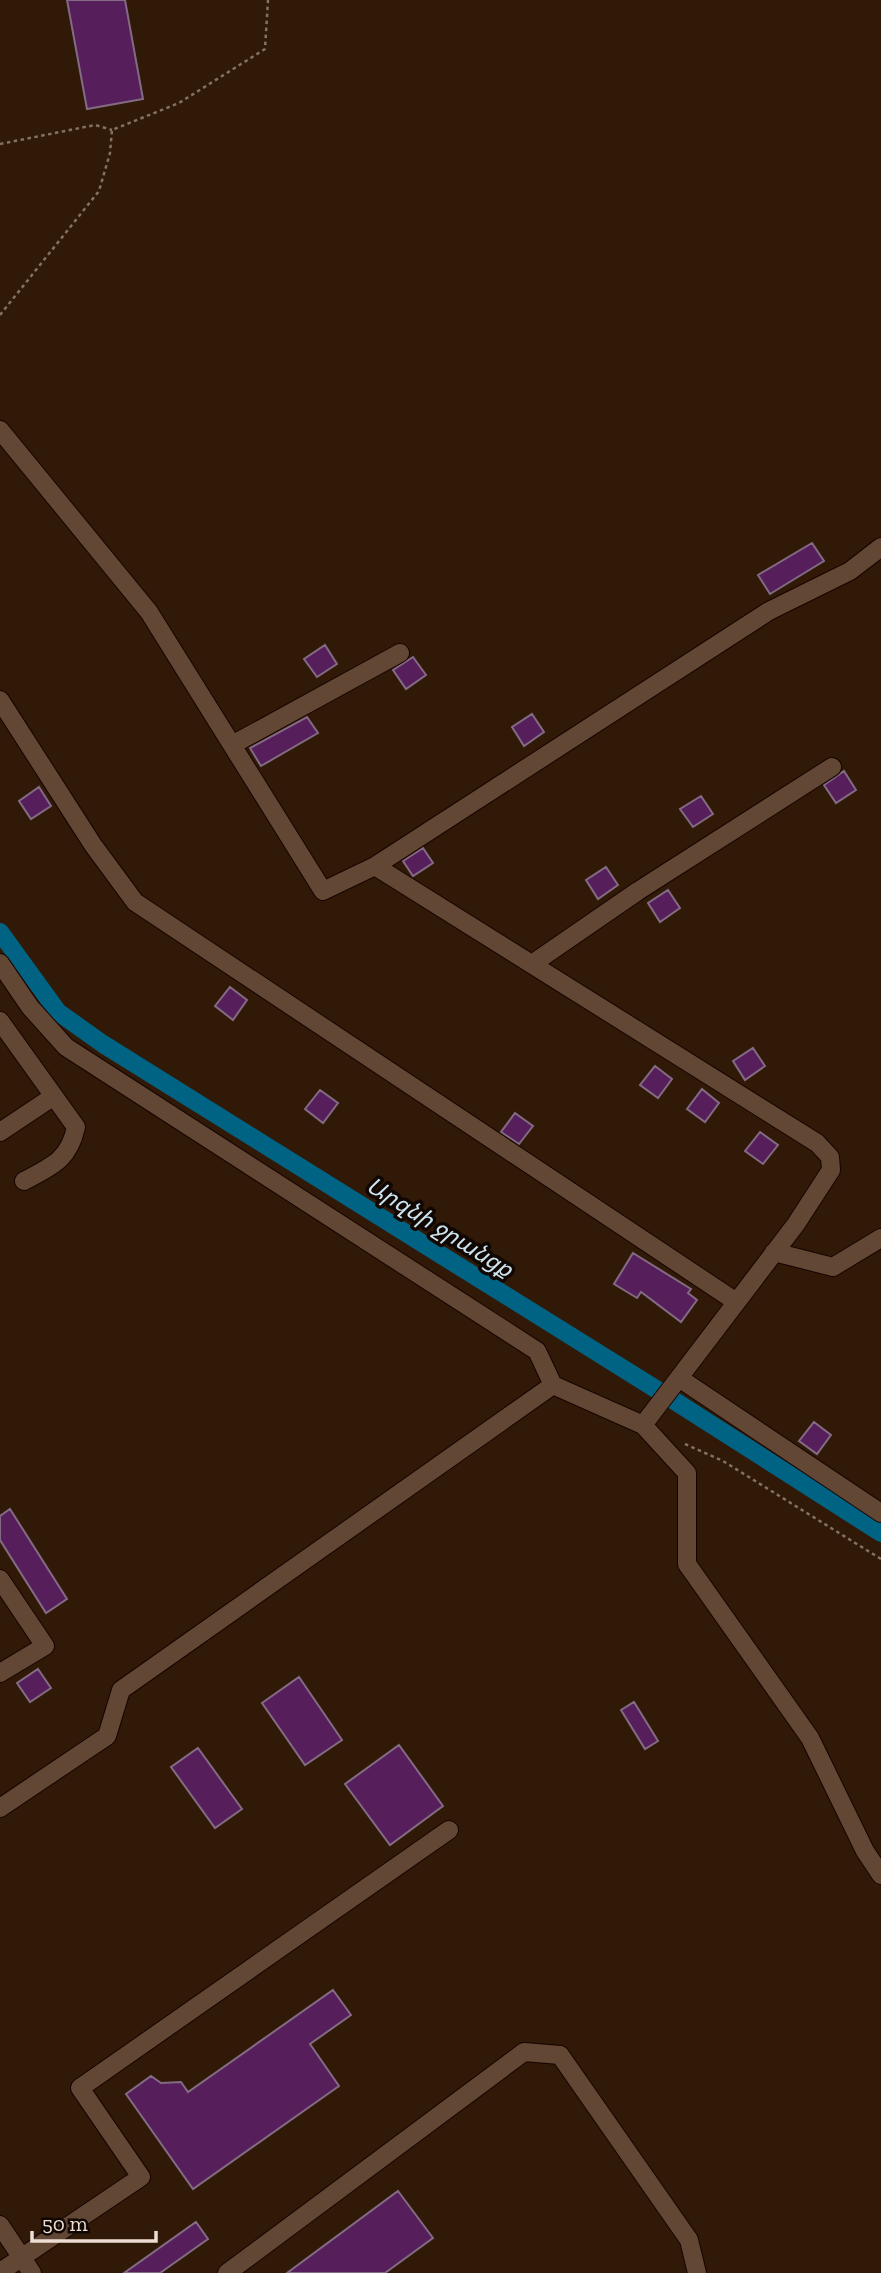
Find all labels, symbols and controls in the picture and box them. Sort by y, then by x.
water label: Արզնի ջրանցք [362,1171,519,1284]
scale bar [32,2200,156,2244]
text: 50 m [42,2211,88,2236]

